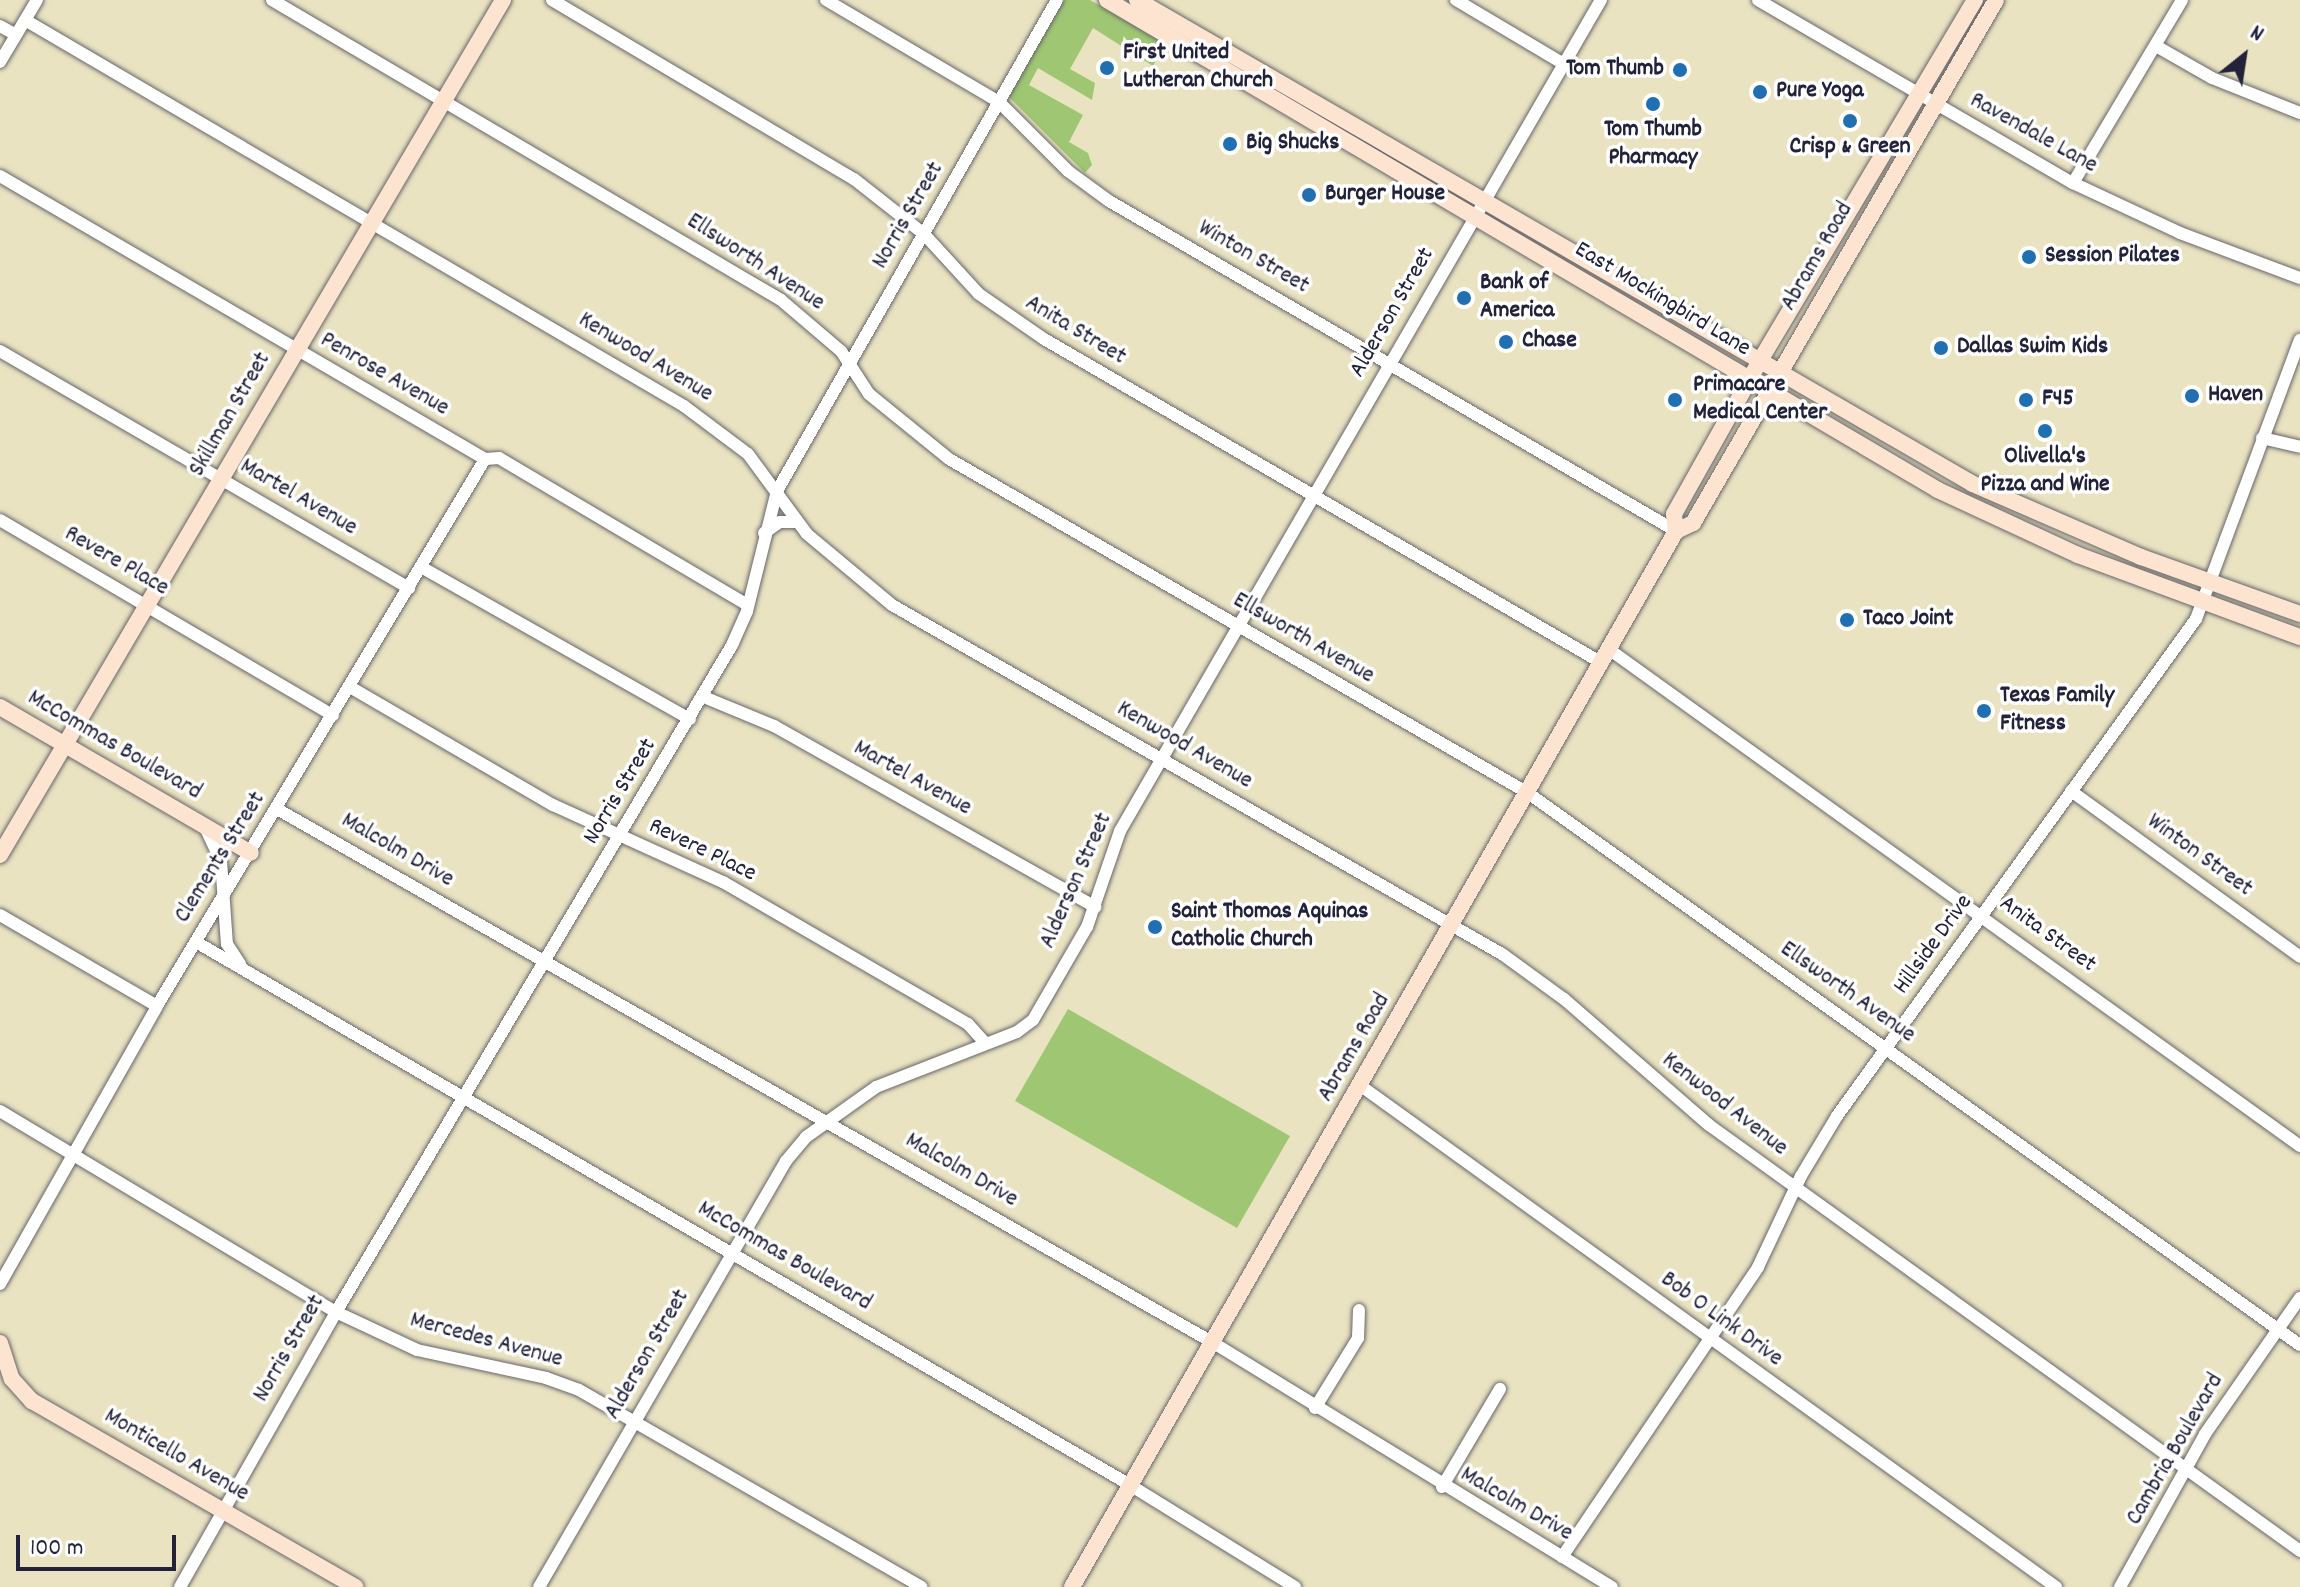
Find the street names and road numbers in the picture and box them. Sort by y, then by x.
street label: Ravendale Lane [1964,87,2102,181]
street label: Norris Street [867,157,951,275]
street label: Abrams Road [1775,198,1861,316]
street label: Ellsworth Avenue [681,208,829,318]
street label: Winton Street [1192,215,1314,301]
street label: East Mockingbird Lane [1569,236,1755,364]
street label: Alderson Street [1344,243,1442,383]
street label: Anita Street [1019,290,1131,372]
street label: Kenwood Avenue [572,307,718,409]
street label: Penrose Avenue [314,327,454,423]
street label: Skillman Street [184,348,278,482]
street label: Martel Avenue [234,453,362,543]
street label: Revere Place [59,521,173,603]
street label: Ellsworth Avenue [1227,587,1379,691]
street label: McCommas Boulevard [22,684,206,808]
street label: Kenwood Avenue [1111,696,1257,796]
street label: Norris Street [578,734,664,850]
street label: Martel Avenue [848,735,976,823]
street label: Clements Street [169,787,273,929]
street label: Malcolm Drive [336,807,458,895]
street label: Winton Street [2140,808,2258,904]
street label: Alderson Street [1034,809,1120,953]
street label: Revere Place [644,813,760,889]
street label: Hillside Drive [1888,890,1980,1000]
street label: Anita Street [1993,890,2101,980]
street label: Ellsworth Avenue [1774,936,1920,1050]
street label: Abrams Road [1312,989,1398,1107]
street label: Kenwood Avenue [1655,1047,1793,1163]
street label: Malcolm Drive [900,1127,1022,1215]
street label: McCommas Boulevard [692,1195,876,1319]
street label: Bob O Link Drive [1654,1266,1788,1374]
street label: Alderson Street [599,1285,697,1425]
street label: Norris Street [248,1290,332,1408]
street label: Mercedes Avenue [407,1307,565,1375]
street label: Cambria Boulevard [2121,1369,2231,1531]
street label: Monticello Avenue [98,1403,254,1509]
street label: Malcolm Drive [1455,1461,1577,1549]

